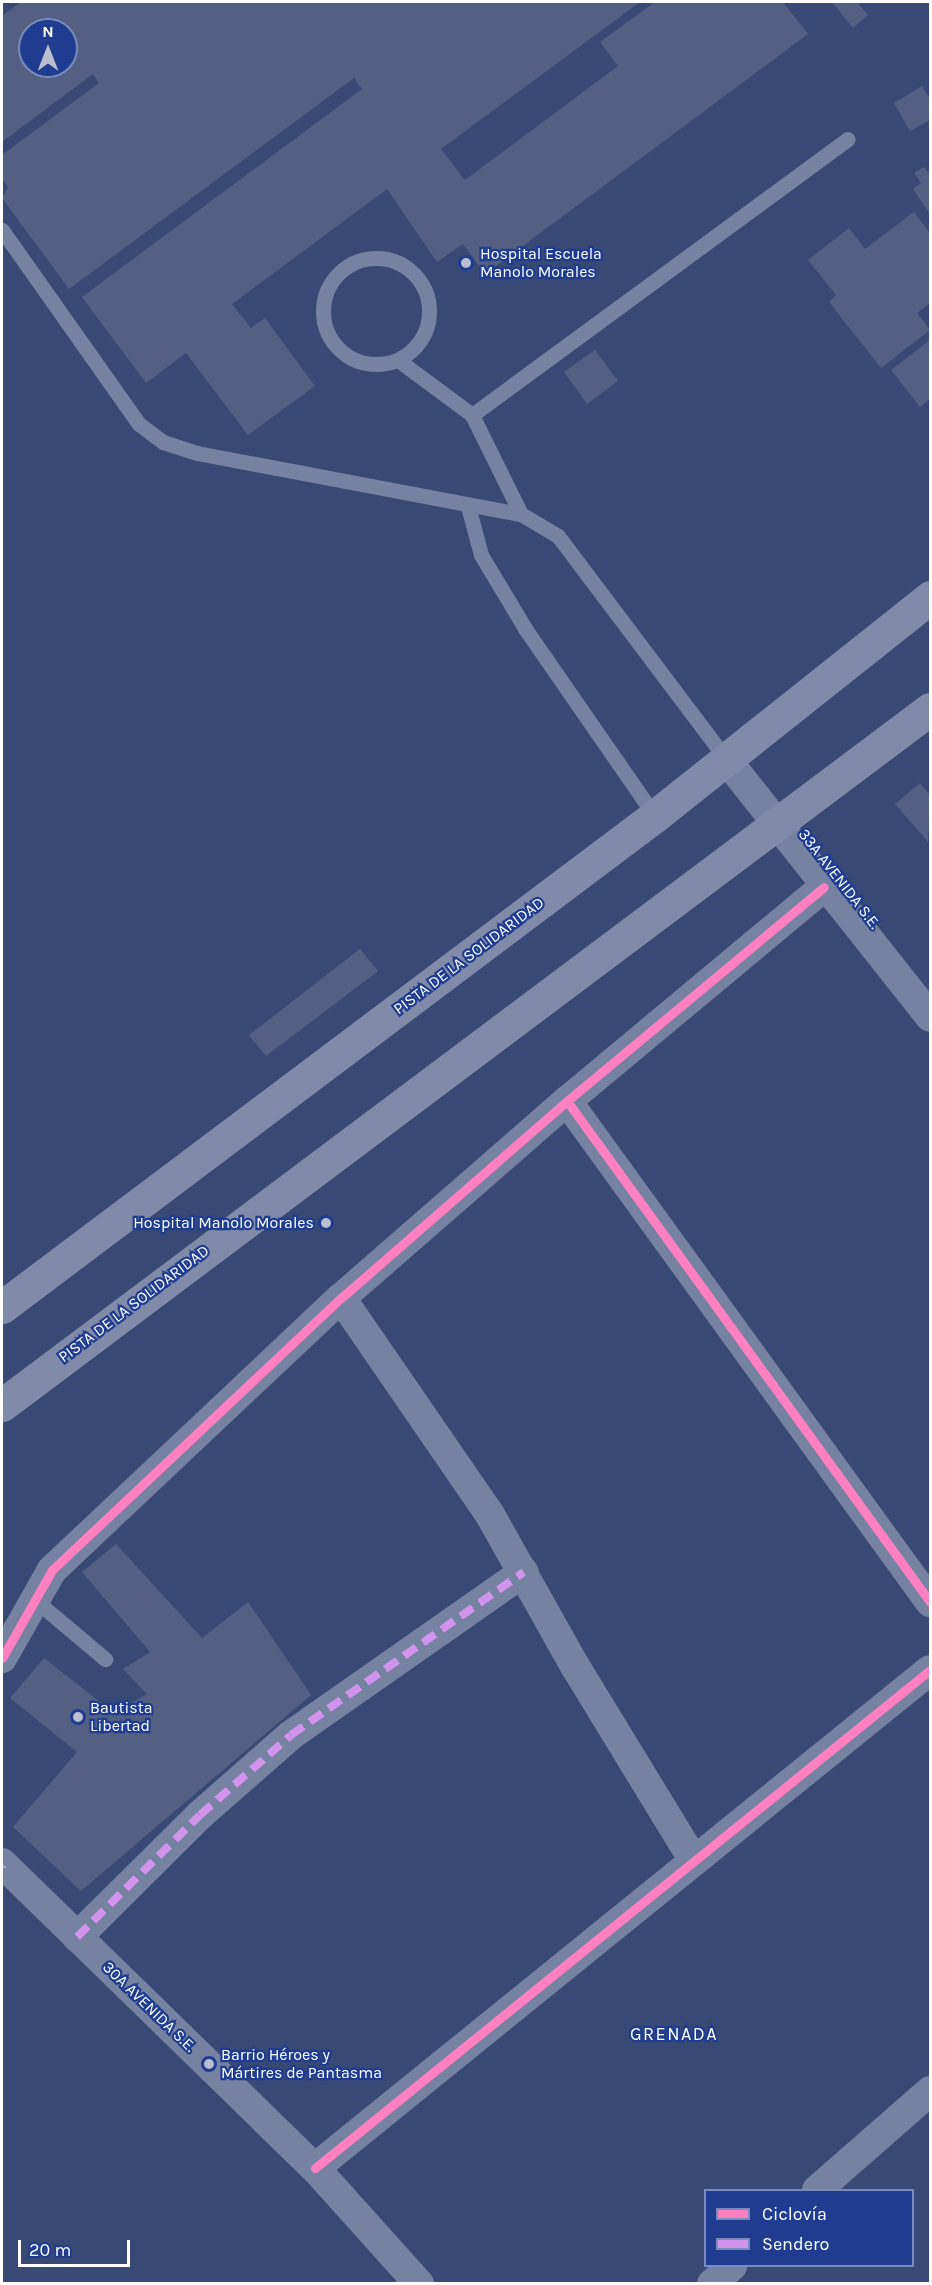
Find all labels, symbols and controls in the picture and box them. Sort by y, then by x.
north arrow [18,18,78,78]
text: N [42,22,54,41]
place label: Hospital Escuela Manolo Morales [480,244,602,282]
marker: Hospital Escuela Manolo Morales [457,254,475,272]
street label: 33A AVENIDA S.E. [794,825,884,933]
street label: PISTA DE LA SOLIDARIDAD [390,893,548,1019]
place label: Hospital Manolo Morales [133,1213,314,1233]
marker: Hospital Manolo Morales [319,1216,333,1230]
street label: PISTA DE LA SOLIDARIDAD [55,1241,213,1367]
place label: Bautista Libertad [90,1698,152,1736]
marker: Bautista Libertad [71,1710,85,1724]
street label: 30A AVENIDA S.E. [98,1958,200,2056]
district label: GRENADA [630,2023,718,2045]
place label: Barrio Héroes y Mártires de Pantasma [221,2045,382,2083]
marker: Barrio Héroes y Mártires de Pantasma [202,2057,216,2071]
legend [704,2189,914,2267]
text: Ciclovía [762,2203,827,2225]
scale bar [21,2228,134,2266]
text: Sendero [762,2233,829,2255]
text: 20 m [29,2239,71,2261]

